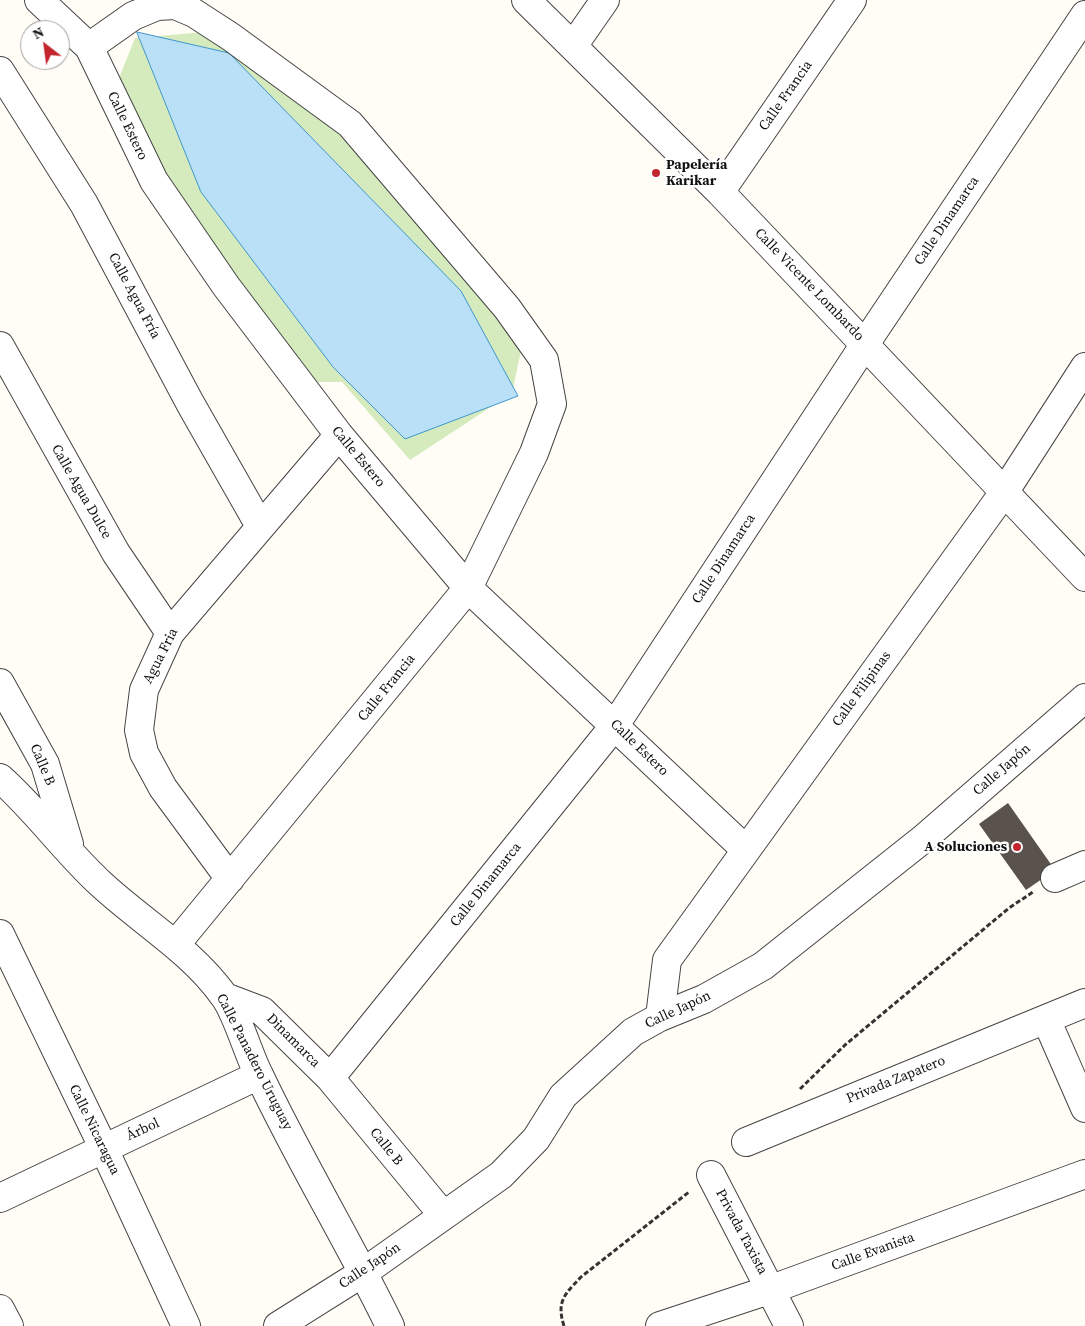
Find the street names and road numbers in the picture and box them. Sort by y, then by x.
street label: Calle Francia [756,58,816,134]
street label: Calle Estero [103,89,151,163]
street label: Calle Dinamarca [911,173,983,269]
street label: Calle Vicente Lombardo [751,225,867,345]
street label: Calle Agua Fría [104,250,164,342]
street label: Calle Estero [328,423,388,491]
street label: Calle Agua Dulce [47,442,115,542]
street label: Calle Dinamarca [689,511,759,607]
street label: Agua Fria [140,625,182,687]
street label: Calle Filipinas [829,648,895,730]
street label: Calle Francia [355,651,419,725]
street label: Calle Estero [606,716,672,780]
street label: Calle Japón [970,740,1034,800]
street label: Calle B [26,742,58,788]
street label: Calle Dinamarca [447,839,525,931]
street label: Calle Japón [642,987,714,1033]
street label: Calle Panadero Uruguay [212,991,296,1133]
street label: Dinamarca [263,1011,323,1071]
street label: Privada Zapatero [844,1053,948,1107]
street label: Calle Nicaragua [65,1082,123,1178]
street label: Árbol [124,1115,162,1145]
street label: Calle B [366,1125,406,1169]
street label: Privada Taxista [711,1186,771,1278]
street label: Calle Evanista [829,1229,917,1275]
street label: Calle Japón [336,1239,404,1293]

